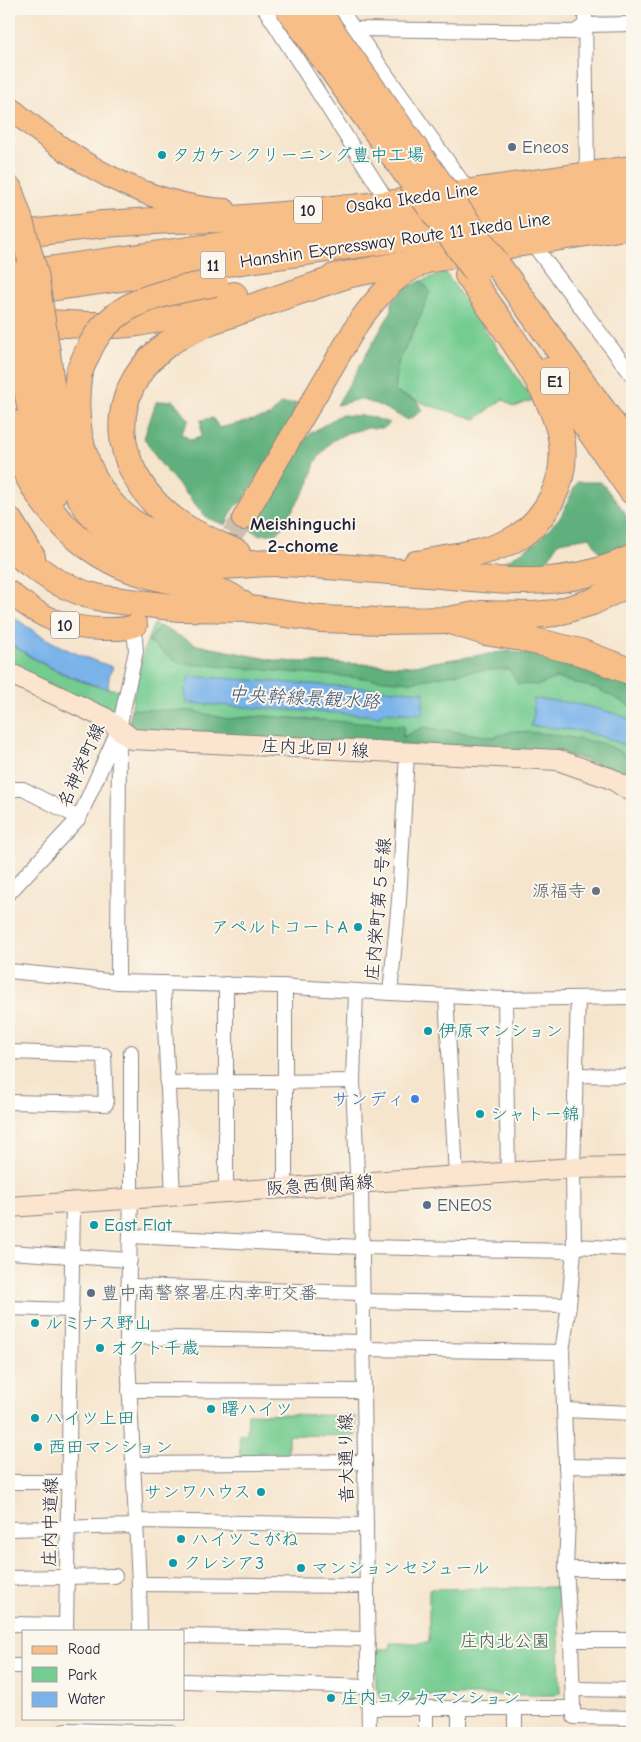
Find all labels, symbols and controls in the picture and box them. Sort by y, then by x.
place label: Eneos [522,137,569,158]
marker: Eneos [506,141,518,153]
place label: タカケンクリーニング豊中工場 [172,145,424,166]
marker: タカケンクリーニング豊中工場 [156,149,168,161]
street label: Osaka Ikeda Line [345,179,480,218]
road number: 10 [294,196,322,224]
street label: Hanshin Expressway Route 11 Ikeda Line [238,208,552,273]
road number: 11 [200,252,226,278]
road number: E1 [541,368,569,394]
district label: Meishinguchi 2-chome [250,513,356,557]
road number: 10 [51,612,79,638]
water label: 中央幹線景観水路 [227,683,381,713]
street label: 名神栄町線 [54,720,109,811]
street label: 庄内北回り線 [260,735,369,762]
street label: 庄内栄町第５号線 [362,836,395,982]
place label: 源福寺 [532,881,586,902]
marker: 源福寺 [590,885,602,897]
place label: アペルトコートA [212,917,348,938]
marker: アペルトコートA [352,921,364,933]
place label: 伊原マンション [438,1021,563,1042]
marker: 伊原マンション [422,1025,434,1037]
place label: サンディ [332,1089,405,1110]
marker: サンディ [409,1093,421,1105]
place label: シャトー錦 [490,1104,580,1125]
marker: シャトー錦 [474,1108,486,1120]
street label: 阪急西側南線 [265,1171,375,1200]
place label: ENEOS [437,1195,492,1216]
marker: ENEOS [421,1199,433,1211]
place label: East Flat [104,1215,172,1236]
marker: East Flat [88,1219,100,1231]
place label: 豊中南警察署庄内幸町交番 [101,1283,317,1304]
marker: 豊中南警察署庄内幸町交番 [85,1287,97,1299]
place label: ルミナス野山 [45,1313,152,1334]
marker: ルミナス野山 [29,1317,41,1329]
place label: オクト千歳 [110,1338,199,1359]
marker: オクト千歳 [94,1342,106,1354]
place label: 曙ハイツ [221,1399,293,1420]
marker: 曙ハイツ [205,1403,217,1415]
place label: ハイツ上田 [45,1408,135,1429]
marker: ハイツ上田 [29,1412,41,1424]
street label: 音大通り線 [335,1413,358,1503]
place label: 西田マンション [48,1437,173,1458]
marker: 西田マンション [32,1441,44,1453]
street label: 庄内中道線 [39,1477,62,1567]
place label: サンワハウス [144,1482,251,1503]
marker: サンワハウス [255,1486,267,1498]
place label: ハイツこがね [191,1529,299,1550]
marker: ハイツこがね [175,1533,187,1545]
place label: クレシア3 [183,1553,264,1574]
marker: クレシア3 [167,1557,179,1569]
place label: マンションセジュール [311,1558,490,1579]
marker: マンションセジュール [295,1562,307,1574]
legend [22,1630,185,1720]
park label: 庄内北公園 [460,1631,550,1652]
text: Road [68,1640,100,1658]
text: Park [68,1666,97,1684]
place label: 庄内ユタカマンション [341,1688,520,1709]
text: Water [68,1690,105,1708]
marker: 庄内ユタカマンション [325,1692,337,1704]

